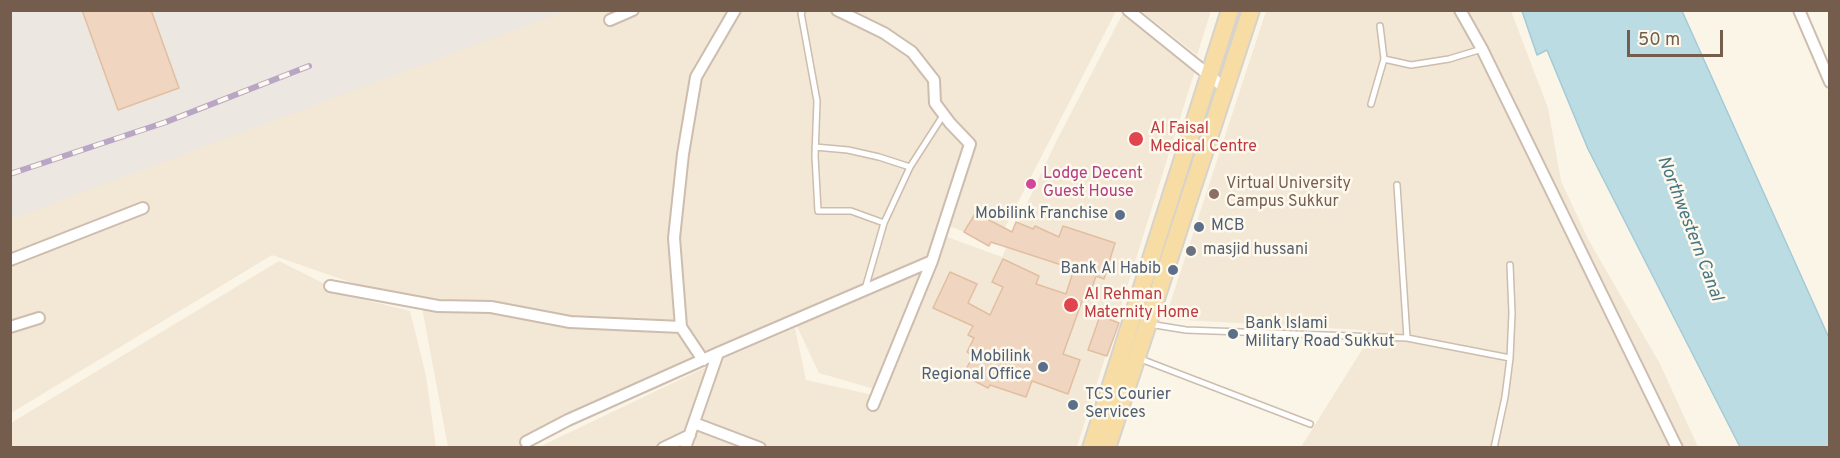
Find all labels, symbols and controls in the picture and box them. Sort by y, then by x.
scale bar [1630,18,1726,56]
text: 50 m [1638,29,1680,52]
place label: Al Faisal Medical Centre [1150,120,1257,158]
marker: Al Faisal Medical Centre [1127,130,1145,148]
water label: Northwestern Canal [1651,153,1727,305]
place label: Lodge Decent Guest House [1043,165,1143,203]
place label: Virtual University Campus Sukkur [1226,175,1351,213]
marker: Lodge Decent Guest House [1024,177,1038,191]
marker: Virtual University Campus Sukkur [1207,187,1221,201]
place label: Mobilink Franchise [975,205,1108,225]
marker: Mobilink Franchise [1113,208,1127,222]
place label: MCB [1211,217,1245,237]
marker: MCB [1192,220,1206,234]
place label: masjid hussani [1203,241,1308,261]
marker: masjid hussani [1184,244,1198,258]
place label: Bank Al Habib [1060,260,1161,280]
marker: Bank Al Habib [1166,263,1180,277]
place label: Al Rehman Maternity Home [1084,286,1199,324]
marker: Al Rehman Maternity Home [1062,296,1080,314]
place label: Bank Islami Military Road Sukkut [1245,315,1394,353]
marker: Bank Islami Military Road Sukkut [1226,327,1240,341]
place label: Mobilink Regional Office [921,348,1031,386]
marker: Mobilink Regional Office [1036,360,1050,374]
place label: TCS Courier Services [1085,386,1171,424]
marker: TCS Courier Services [1066,398,1080,412]

